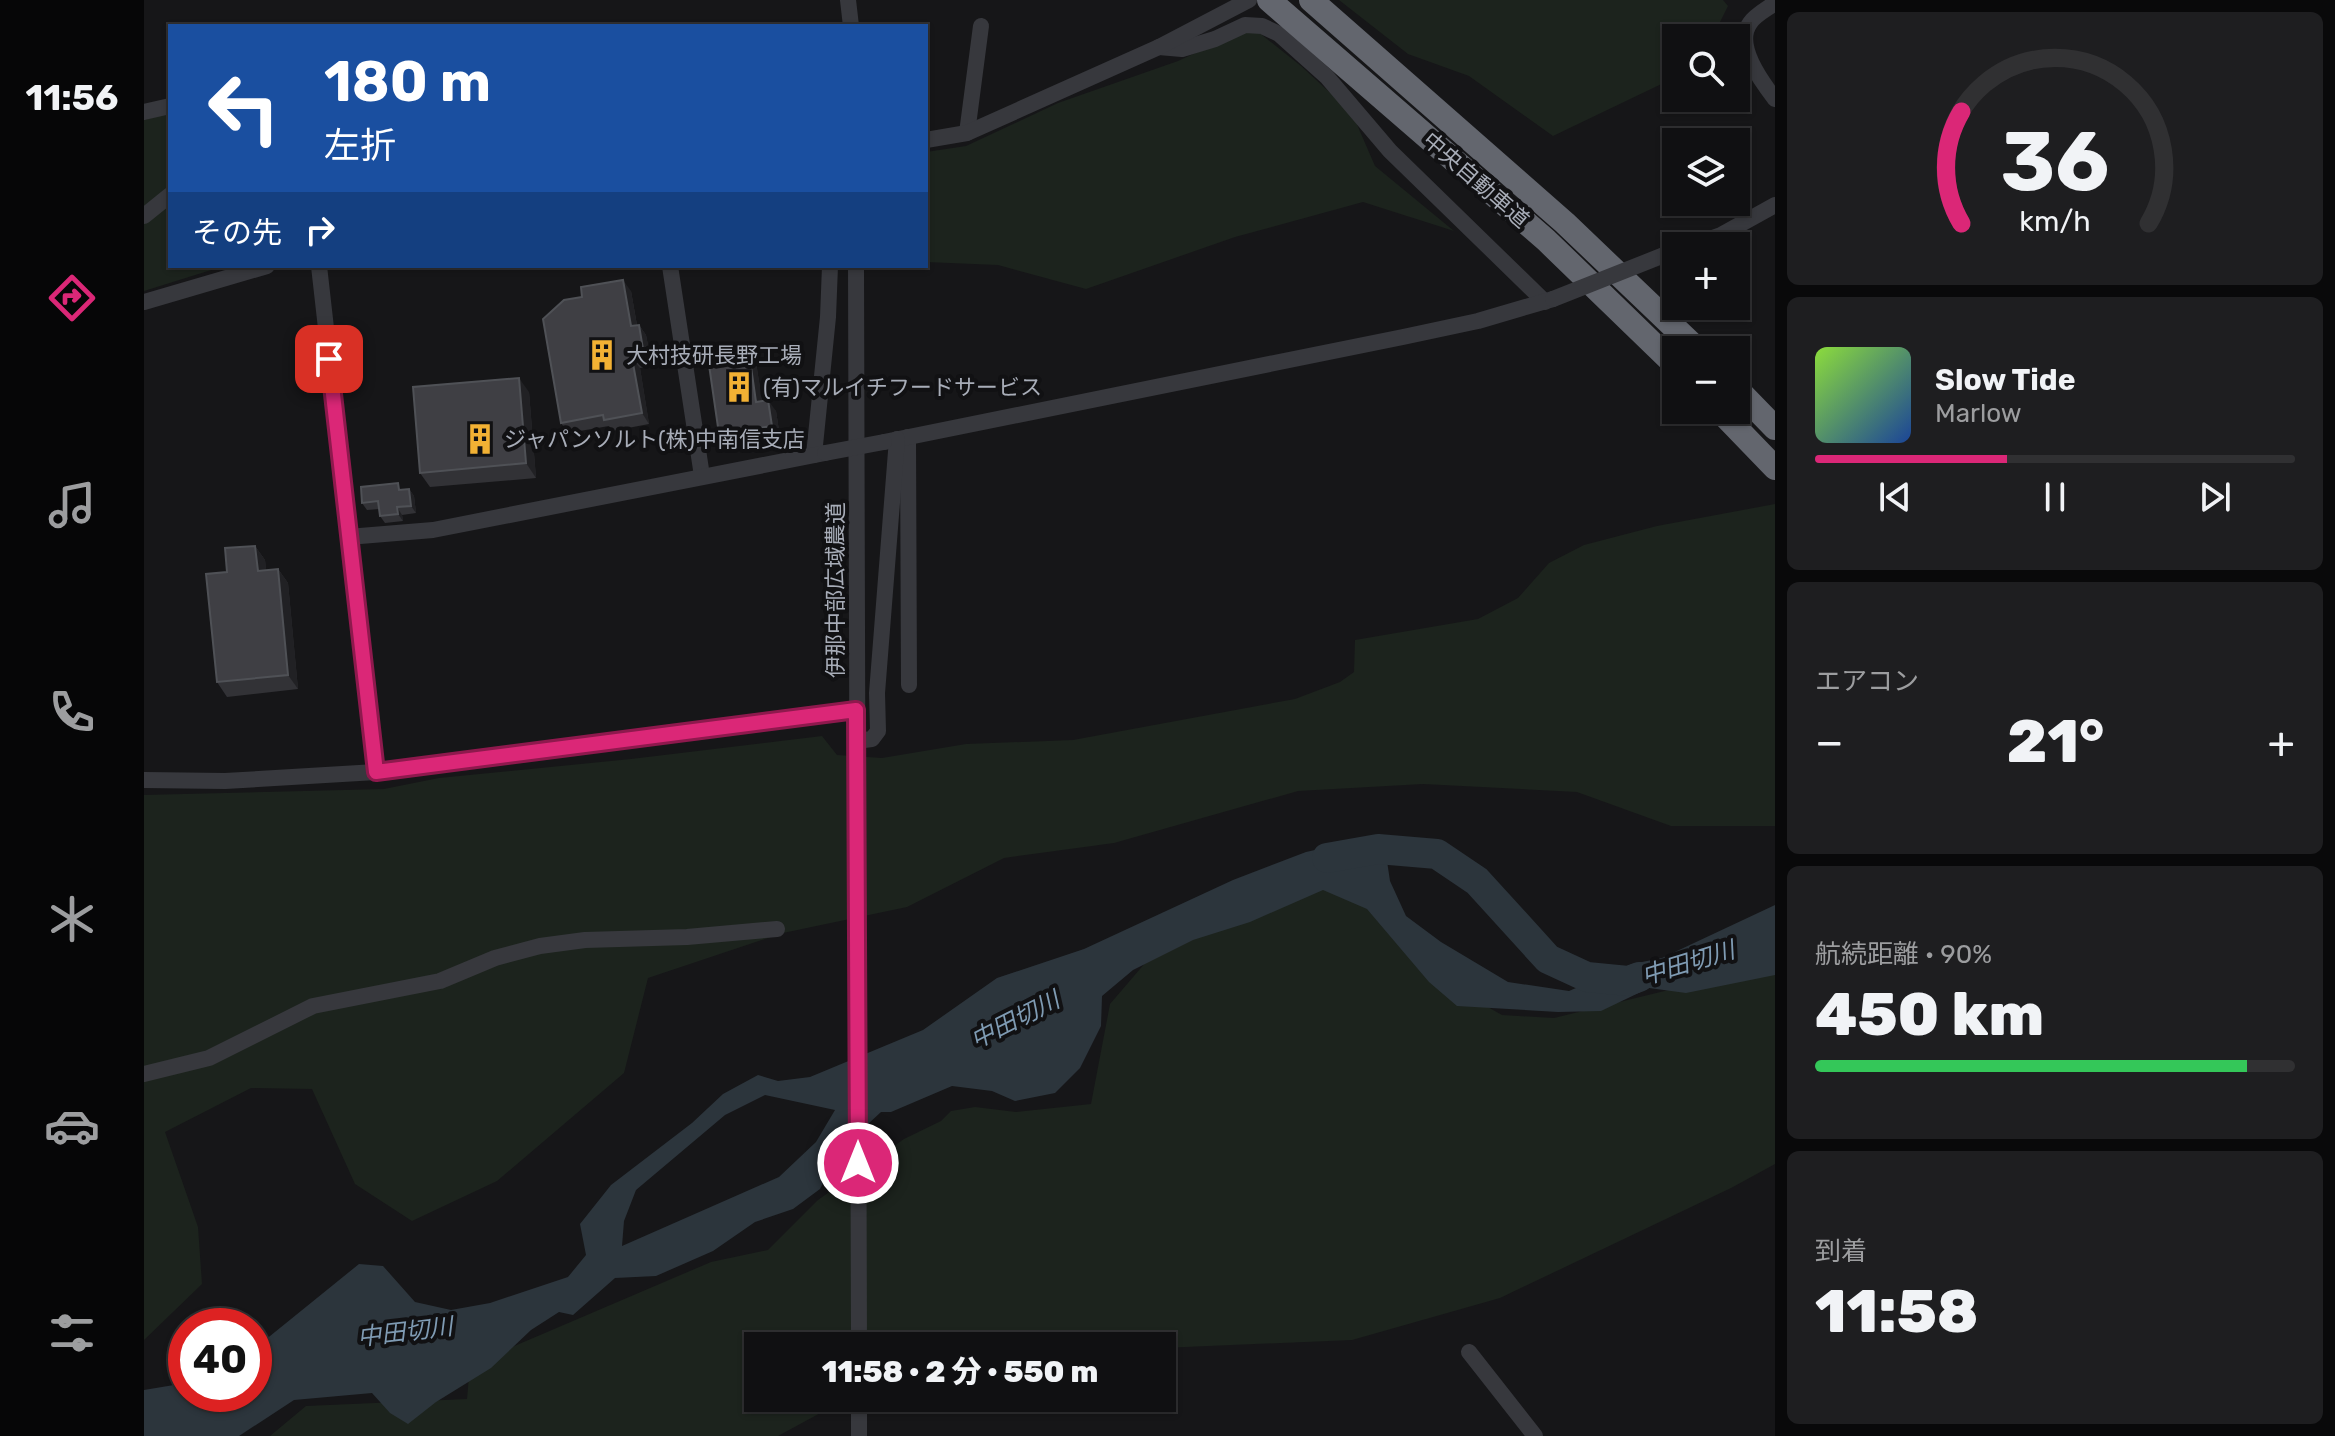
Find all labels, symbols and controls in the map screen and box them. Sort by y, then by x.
map controls [1662,24,1750,424]
button: search [1662,24,1750,112]
text: 180 m [324,49,491,115]
icon: left [192,56,296,160]
text: 11:56 [26,76,119,119]
text: 36 [2001,112,2109,211]
text: 左折 [324,124,396,167]
street label: 中央自動車道 [1417,127,1535,233]
button: layers [1662,128,1750,216]
text: km/h [2019,205,2091,239]
icon: right [298,208,342,252]
text: その先 [192,215,282,251]
button: + [1662,232,1750,320]
icon: directions [44,270,100,326]
pin [295,325,363,393]
button: − [1662,336,1750,424]
icon: arrive [307,337,351,381]
building icon: 大村技研長野工場 [585,338,619,372]
place label: 大村技研長野工場 [626,342,802,369]
text: Slow Tide [1935,362,2075,398]
building icon: (有)マルイチフードサービス [722,370,756,404]
place label: (有)マルイチフードサービス [763,374,1042,401]
text: Marlow [1935,398,2022,429]
building icon: ジャパンソルト(株)中南信支店 [463,422,497,456]
place label: ジャパンソルト(株)中南信支店 [504,426,805,453]
icon: previous [1873,475,1917,519]
icon: pause [2033,475,2077,519]
icon: next [2193,475,2237,519]
icon: music [44,477,100,533]
street label: 伊那中部広域農道 [822,502,849,678]
text: エアコン [1815,666,1919,697]
icon: phone [44,684,100,740]
text: 21° [2007,706,2104,777]
text: − [1815,716,1844,768]
text: + [2268,716,2295,768]
icon: climate [44,891,100,947]
water label: 中田切川 [1638,935,1741,990]
text: 航続距離 · 90% [1815,939,1992,970]
text: 450 km [1815,979,2044,1050]
water label: 中田切川 [966,984,1067,1054]
icon: car [44,1098,100,1154]
position arrow [816,1121,900,1205]
text: 到着 [1815,1236,1867,1267]
text: 11:58 [1815,1276,1978,1347]
icon: filters [44,1305,100,1361]
speed limit sign: 40 [168,1308,272,1412]
water label: 中田切川 [356,1312,457,1352]
text: 11:58 · 2 分 · 550 m [822,1354,1098,1390]

